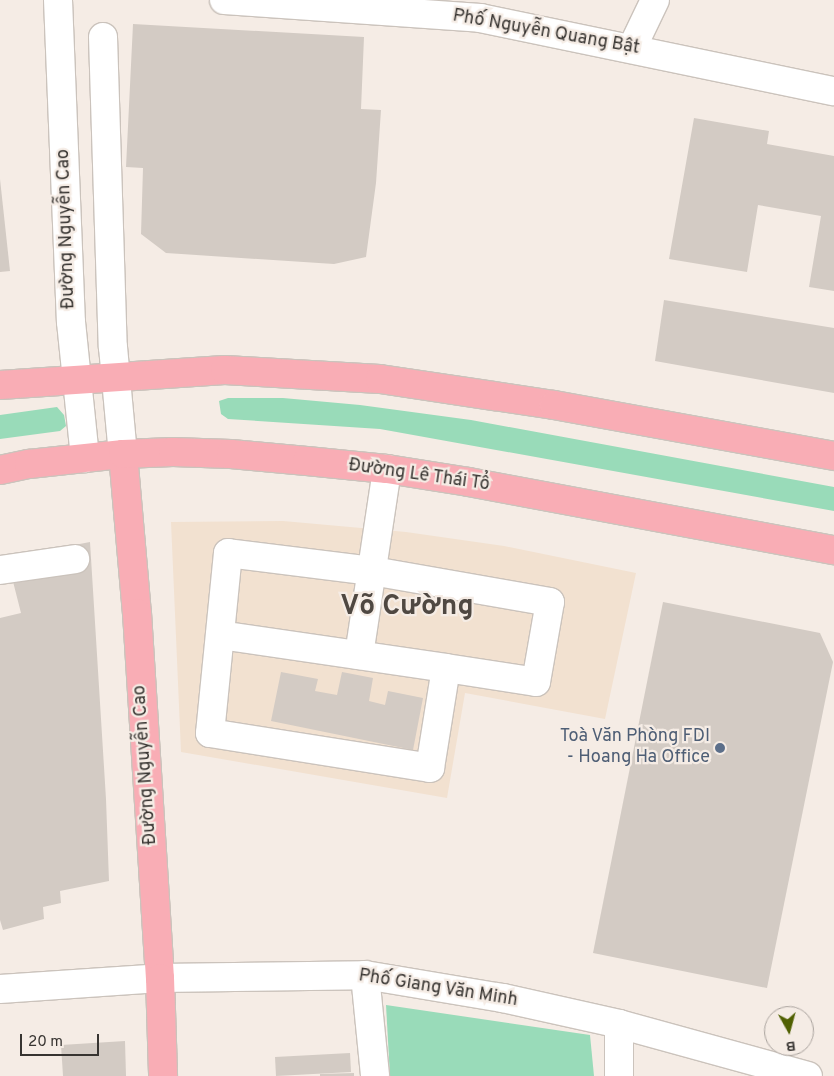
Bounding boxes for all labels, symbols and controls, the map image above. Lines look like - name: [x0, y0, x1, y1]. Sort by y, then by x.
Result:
- street label: Phố Nguyễn Quang Bật: [451, 6, 641, 60]
- street label: Đường Nguyễn Cao: [53, 149, 81, 309]
- street label: Đường Lê Thái Tổ: [346, 455, 492, 497]
- district label: Võ Cường: [340, 590, 474, 624]
- street label: Đường Nguyễn Cao: [130, 684, 162, 846]
- place label: Toà Văn Phòng FDI - Hoang Ha Office: [559, 727, 710, 770]
- marker: Toà Văn Phòng FDI - Hoang Ha Office: [714, 742, 726, 754]
- street label: Phố Giang Văn Minh: [357, 966, 519, 1012]
- north arrow: [764, 1006, 814, 1056]
- scale bar: [22, 1024, 101, 1056]
- text: 20 m: [28, 1033, 63, 1052]
- text: B: [785, 1036, 797, 1054]

